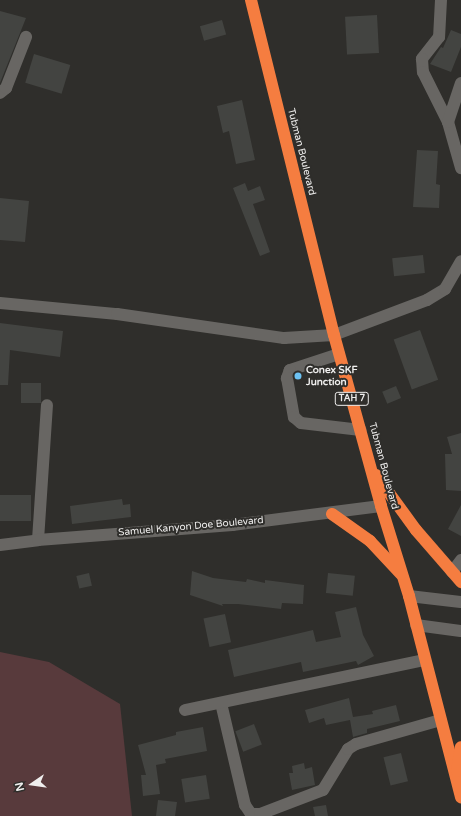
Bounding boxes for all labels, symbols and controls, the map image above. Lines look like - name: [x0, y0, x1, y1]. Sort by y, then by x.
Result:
- street label: Tubman Boulevard: [284, 107, 318, 197]
- place label: Conex SKF Junction: [306, 364, 358, 388]
- marker: Conex SKF Junction: [293, 371, 303, 381]
- road number: TAH 7: [334, 392, 370, 406]
- street label: Tubman Boulevard: [366, 421, 400, 511]
- street label: Samuel Kanyon Doe Boulevard: [118, 515, 264, 539]
- north arrow: [12, 764, 52, 804]
- text: N: [12, 781, 27, 793]

